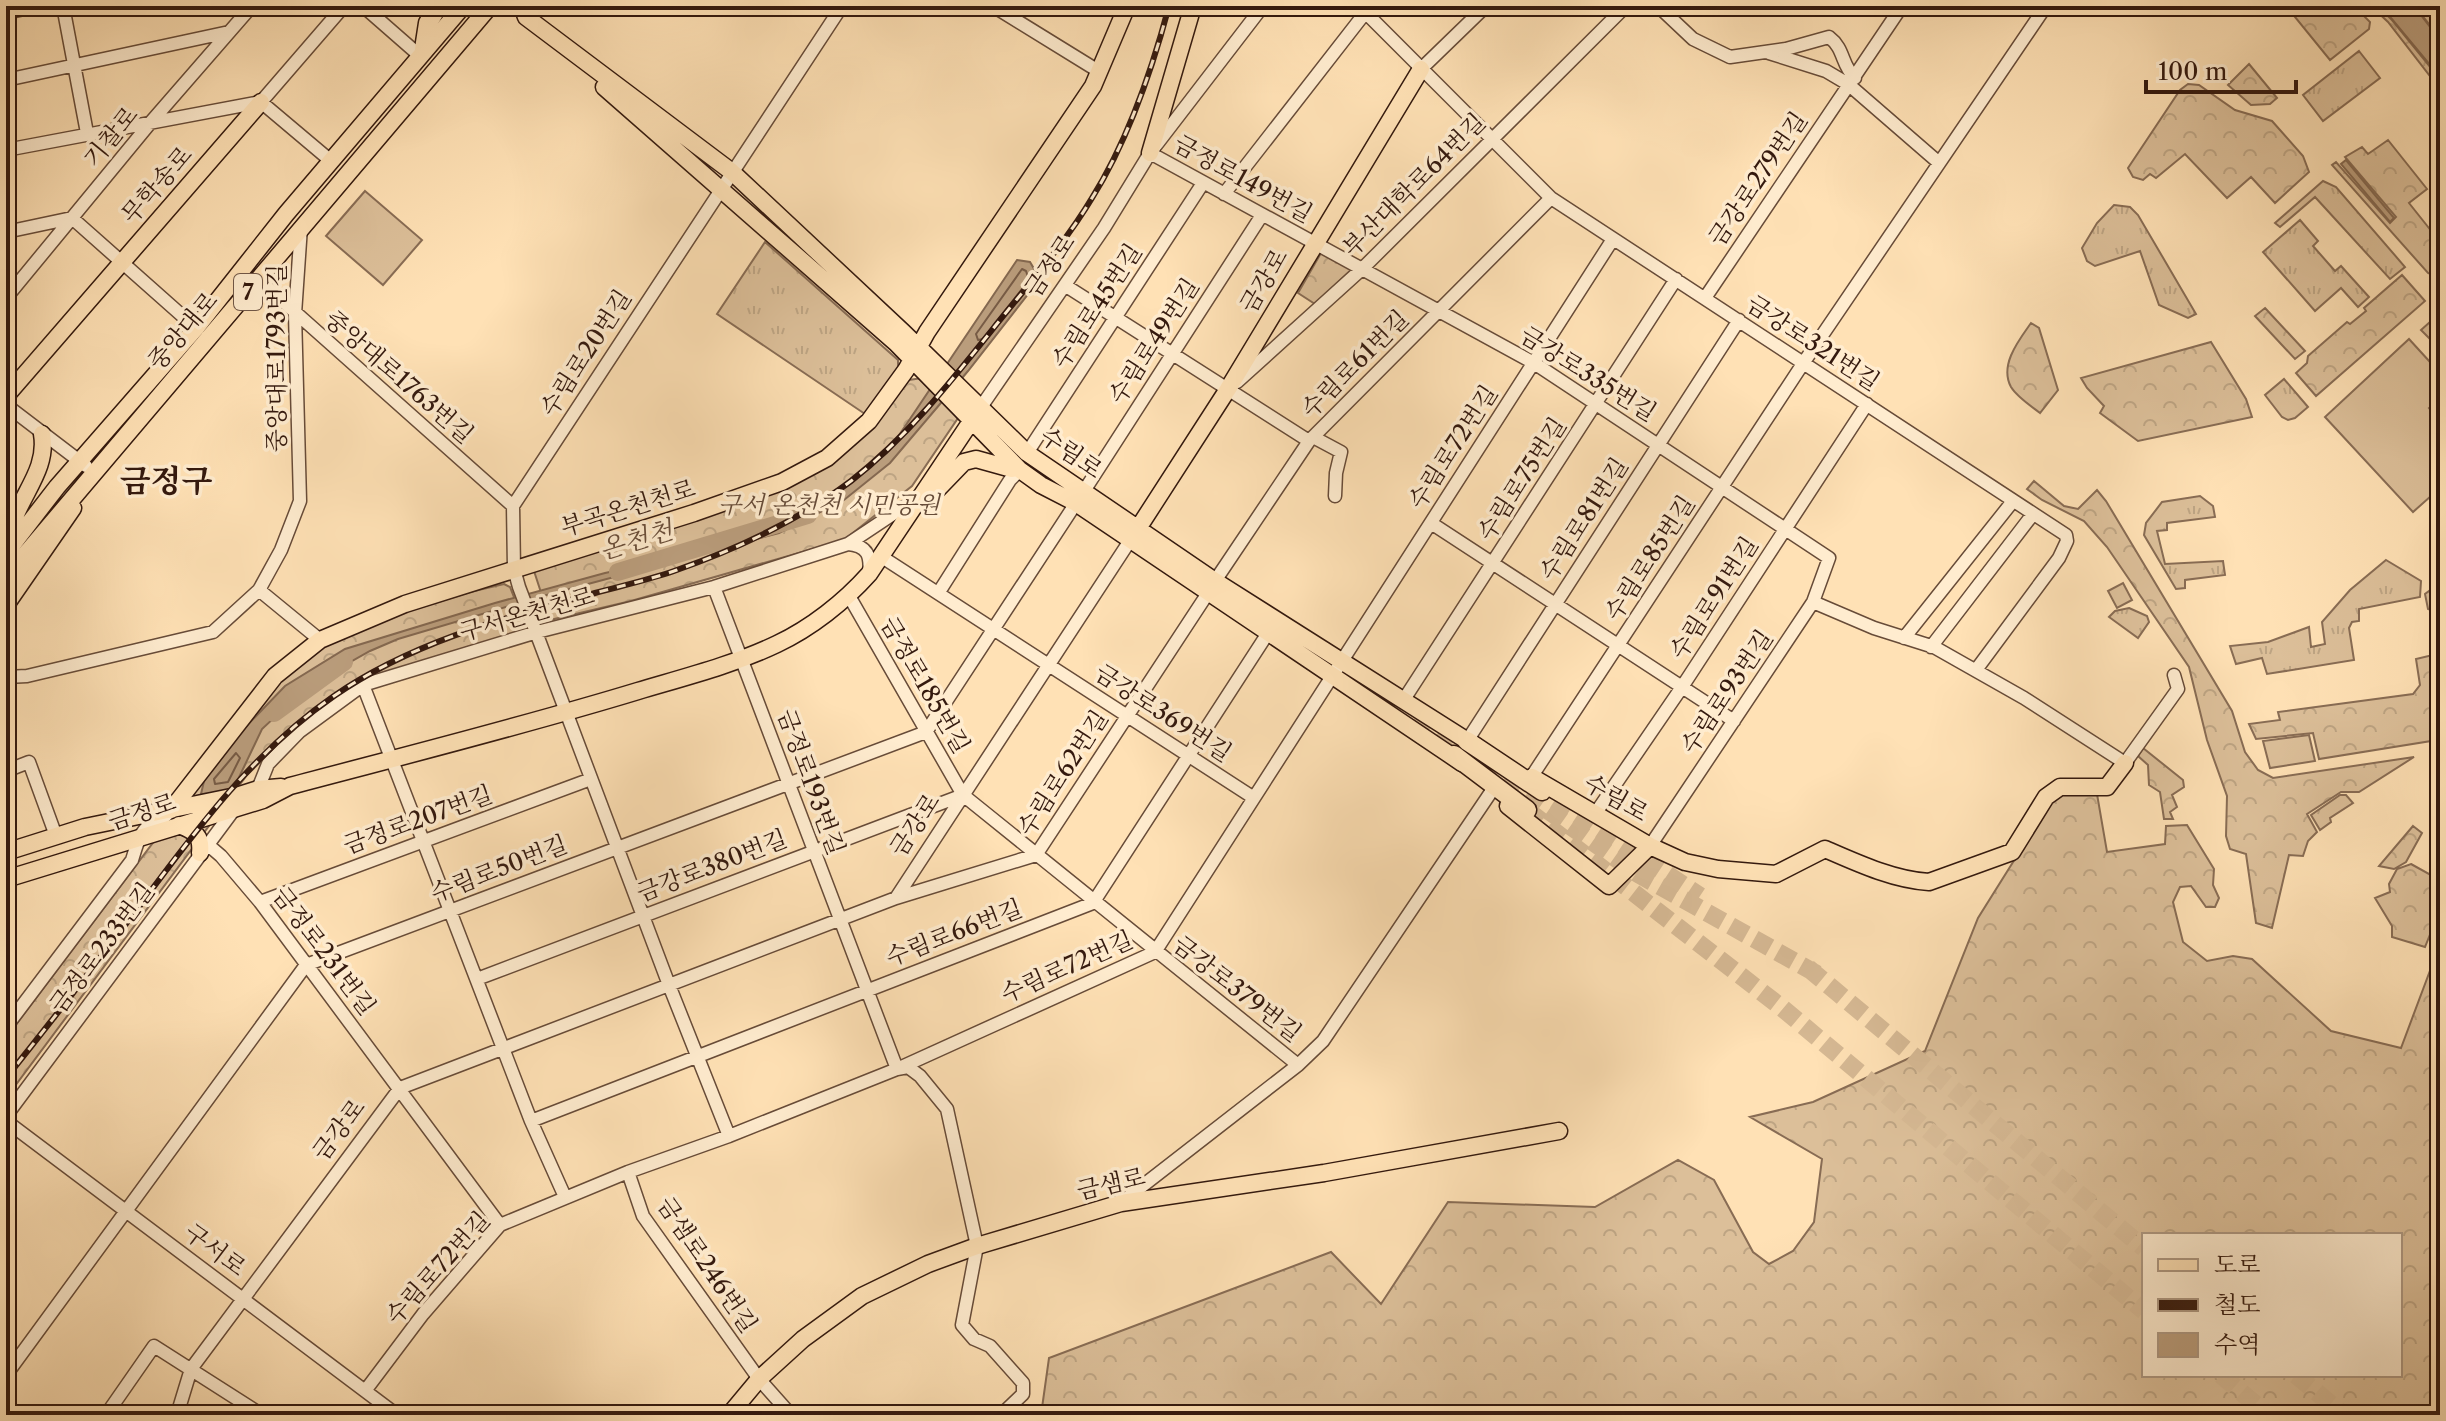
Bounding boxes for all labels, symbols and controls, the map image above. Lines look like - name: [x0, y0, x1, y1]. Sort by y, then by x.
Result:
- scale bar: [2146, 44, 2296, 94]
- text: 100 m: [2158, 57, 2227, 86]
- street label: 기찰로: [77, 101, 144, 173]
- street label: 금강로279번길: [1702, 106, 1813, 251]
- street label: 부산대학로64번길: [1336, 107, 1491, 262]
- street label: 금정로149번길: [1169, 129, 1318, 229]
- street label: 무학송로: [115, 140, 198, 229]
- street label: 금정로: [1018, 229, 1081, 303]
- street label: 수림로45번길: [1046, 238, 1148, 374]
- street label: 금강로: [1234, 243, 1294, 318]
- street label: 중앙대로1793번길: [262, 264, 291, 452]
- street label: 수림로49번길: [1102, 273, 1205, 409]
- road number: 7: [234, 274, 262, 310]
- street label: 수림로20번길: [534, 284, 637, 421]
- street label: 중앙대로: [142, 286, 224, 376]
- street label: 금강로321번길: [1741, 289, 1885, 396]
- street label: 중앙대로1763번길: [319, 304, 480, 449]
- street label: 수림로61번길: [1295, 304, 1414, 423]
- street label: 금강로335번길: [1515, 320, 1662, 427]
- street label: 수림로72번길: [1402, 379, 1503, 514]
- street label: 수림로75번길: [1471, 412, 1572, 546]
- street label: 수림로: [1034, 421, 1108, 484]
- street label: 수림로81번길: [1533, 452, 1634, 585]
- district label: 금정구: [120, 461, 212, 500]
- street label: 부곡온천천로: [557, 474, 699, 542]
- park label: 구서 온천천 시민공원: [718, 490, 942, 519]
- street label: 수림로85번길: [1598, 490, 1701, 626]
- water label: 온천천: [595, 514, 677, 566]
- street label: 수림로91번길: [1663, 531, 1764, 664]
- street label: 구서온천천로: [456, 580, 598, 647]
- street label: 금정로185번길: [875, 611, 976, 758]
- street label: 수림로93번길: [1675, 624, 1779, 759]
- street label: 금강로369번길: [1089, 658, 1237, 768]
- street label: 금정로193번길: [772, 705, 851, 859]
- street label: 수림로62번길: [1011, 705, 1114, 841]
- street label: 수림로: [1579, 768, 1654, 828]
- street label: 금정로207번길: [339, 779, 496, 860]
- street label: 금정로: [104, 787, 179, 836]
- street label: 금강로: [883, 788, 946, 862]
- street label: 금강로380번길: [633, 824, 791, 907]
- street label: 수림로50번길: [426, 829, 571, 908]
- street label: 금정로233번길: [43, 877, 160, 1019]
- street label: 금정로231번길: [267, 881, 382, 1021]
- street label: 수림로66번길: [881, 893, 1026, 972]
- street label: 수림로72번길: [996, 925, 1137, 1009]
- street label: 금강로379번길: [1167, 929, 1307, 1048]
- street label: 금강로: [306, 1093, 371, 1166]
- street label: 금샘로: [1074, 1162, 1148, 1205]
- street label: 금샘로246번길: [651, 1191, 764, 1338]
- street label: 수림로72번길: [379, 1205, 496, 1330]
- street label: 구서로: [179, 1217, 252, 1282]
- legend: [2142, 1233, 2402, 1377]
- text: 도로: [2214, 1250, 2260, 1279]
- text: 철도: [2214, 1290, 2260, 1319]
- text: 수역: [2214, 1330, 2260, 1359]

